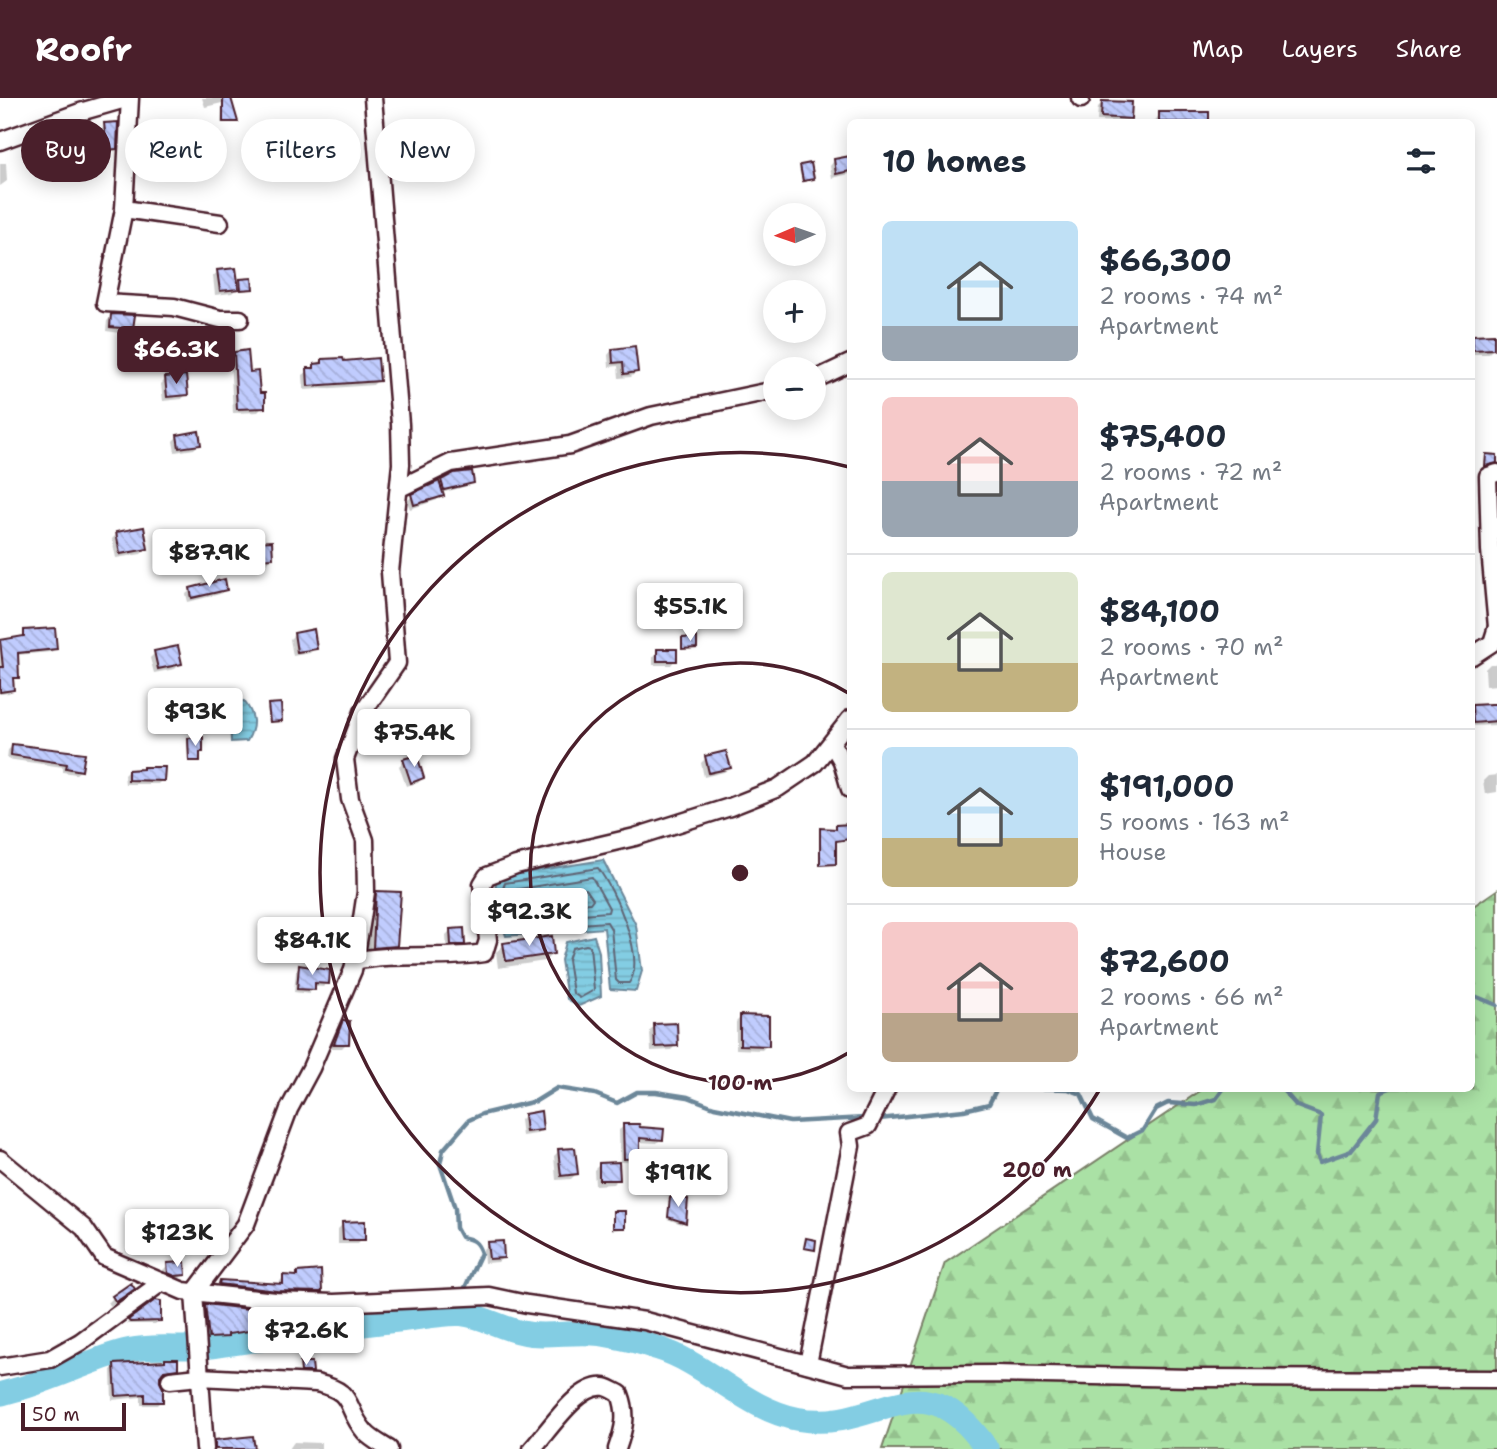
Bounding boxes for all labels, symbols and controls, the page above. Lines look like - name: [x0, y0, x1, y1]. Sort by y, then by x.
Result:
- text: Roofr: [35, 27, 132, 72]
- text: Map: [1192, 33, 1243, 65]
- text: Layers: [1281, 33, 1358, 65]
- text: Share: [1396, 33, 1462, 65]
- chip: Buy: [21, 119, 111, 182]
- chip: Rent: [125, 119, 227, 182]
- chip: Filters: [241, 119, 361, 182]
- chip: New: [375, 119, 475, 182]
- text: 10 homes: [882, 141, 1027, 182]
- icon: filters: [1402, 142, 1440, 180]
- north arrow: [763, 203, 826, 266]
- map controls: [763, 203, 826, 420]
- text: $66,300: [1099, 240, 1232, 281]
- icon: home: [938, 249, 1022, 333]
- button: +: [763, 280, 826, 343]
- text: 2 rooms · 74 m²: [1099, 281, 1283, 311]
- text: Apartment: [1099, 311, 1219, 341]
- pin: $66.3K: [119, 327, 233, 386]
- text: $66.3K: [133, 334, 219, 364]
- button: −: [763, 357, 826, 420]
- text: $75,400: [1099, 416, 1226, 457]
- icon: home: [938, 425, 1022, 509]
- text: 2 rooms · 72 m²: [1099, 457, 1282, 487]
- text: Apartment: [1099, 487, 1219, 517]
- pin: $87.9K: [152, 530, 266, 589]
- text: $87.9K: [168, 537, 250, 567]
- pin: $55.1K: [633, 584, 747, 643]
- text: $55.1K: [653, 591, 727, 621]
- text: $84,100: [1099, 591, 1220, 632]
- icon: home: [938, 600, 1022, 684]
- text: 2 rooms · 70 m²: [1099, 632, 1284, 662]
- text: Apartment: [1099, 662, 1219, 692]
- pin: $93K: [154, 688, 236, 748]
- text: $93K: [164, 696, 226, 726]
- pin: $75.4K: [357, 710, 471, 769]
- text: $75.4K: [373, 717, 455, 747]
- text: $191,000: [1099, 766, 1235, 807]
- icon: home: [938, 775, 1022, 859]
- text: 5 rooms · 163 m²: [1099, 807, 1290, 837]
- text: House: [1099, 837, 1167, 867]
- centre of rings: [728, 861, 752, 885]
- pin: $92.3K: [472, 888, 586, 948]
- text: $92.3K: [487, 896, 571, 926]
- pin: $84.1K: [255, 918, 369, 977]
- text: $84.1K: [273, 925, 351, 955]
- text: $72,600: [1099, 941, 1230, 982]
- icon: home: [938, 950, 1022, 1034]
- text: 2 rooms · 66 m²: [1099, 982, 1284, 1012]
- text: Apartment: [1099, 1012, 1219, 1042]
- text: 100 m: [708, 1069, 772, 1097]
- pin: $191K: [629, 1150, 727, 1209]
- text: 200 m: [1002, 1156, 1072, 1184]
- text: $191K: [645, 1157, 711, 1187]
- pin: $123K: [128, 1210, 226, 1269]
- text: $123K: [141, 1217, 213, 1247]
- pin: $72.6K: [249, 1308, 363, 1367]
- text: $72.6K: [264, 1315, 348, 1345]
- scale bar: [21, 1400, 126, 1432]
- text: 50 m: [32, 1402, 80, 1427]

